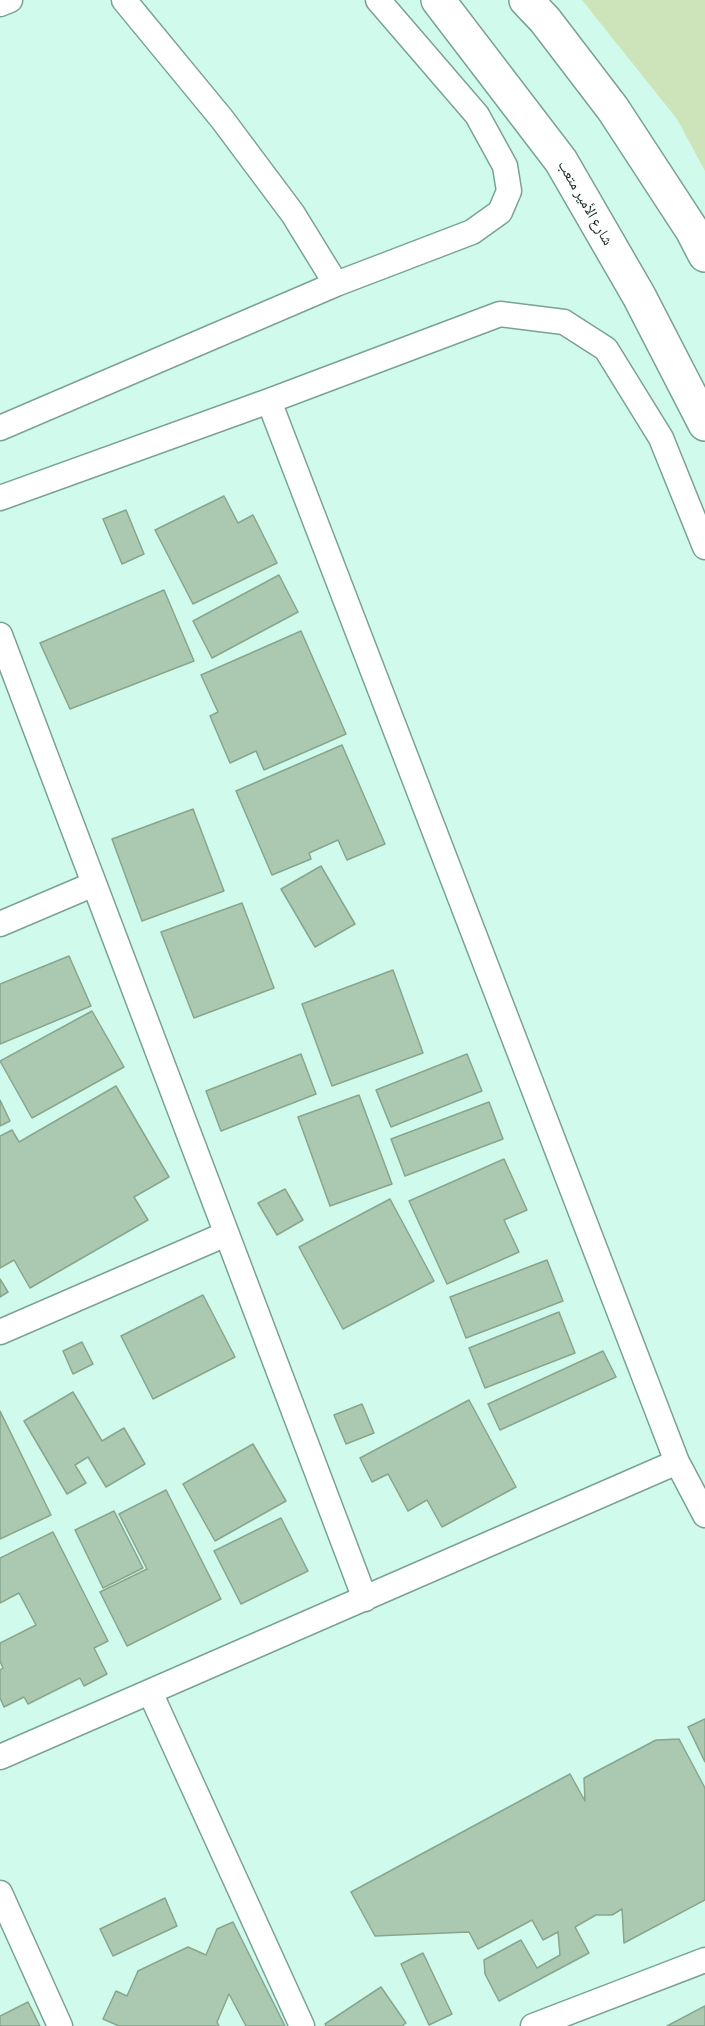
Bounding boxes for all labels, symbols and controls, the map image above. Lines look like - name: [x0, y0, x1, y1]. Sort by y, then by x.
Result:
- street label: شارع الأمير متعب: [553, 157, 617, 249]

